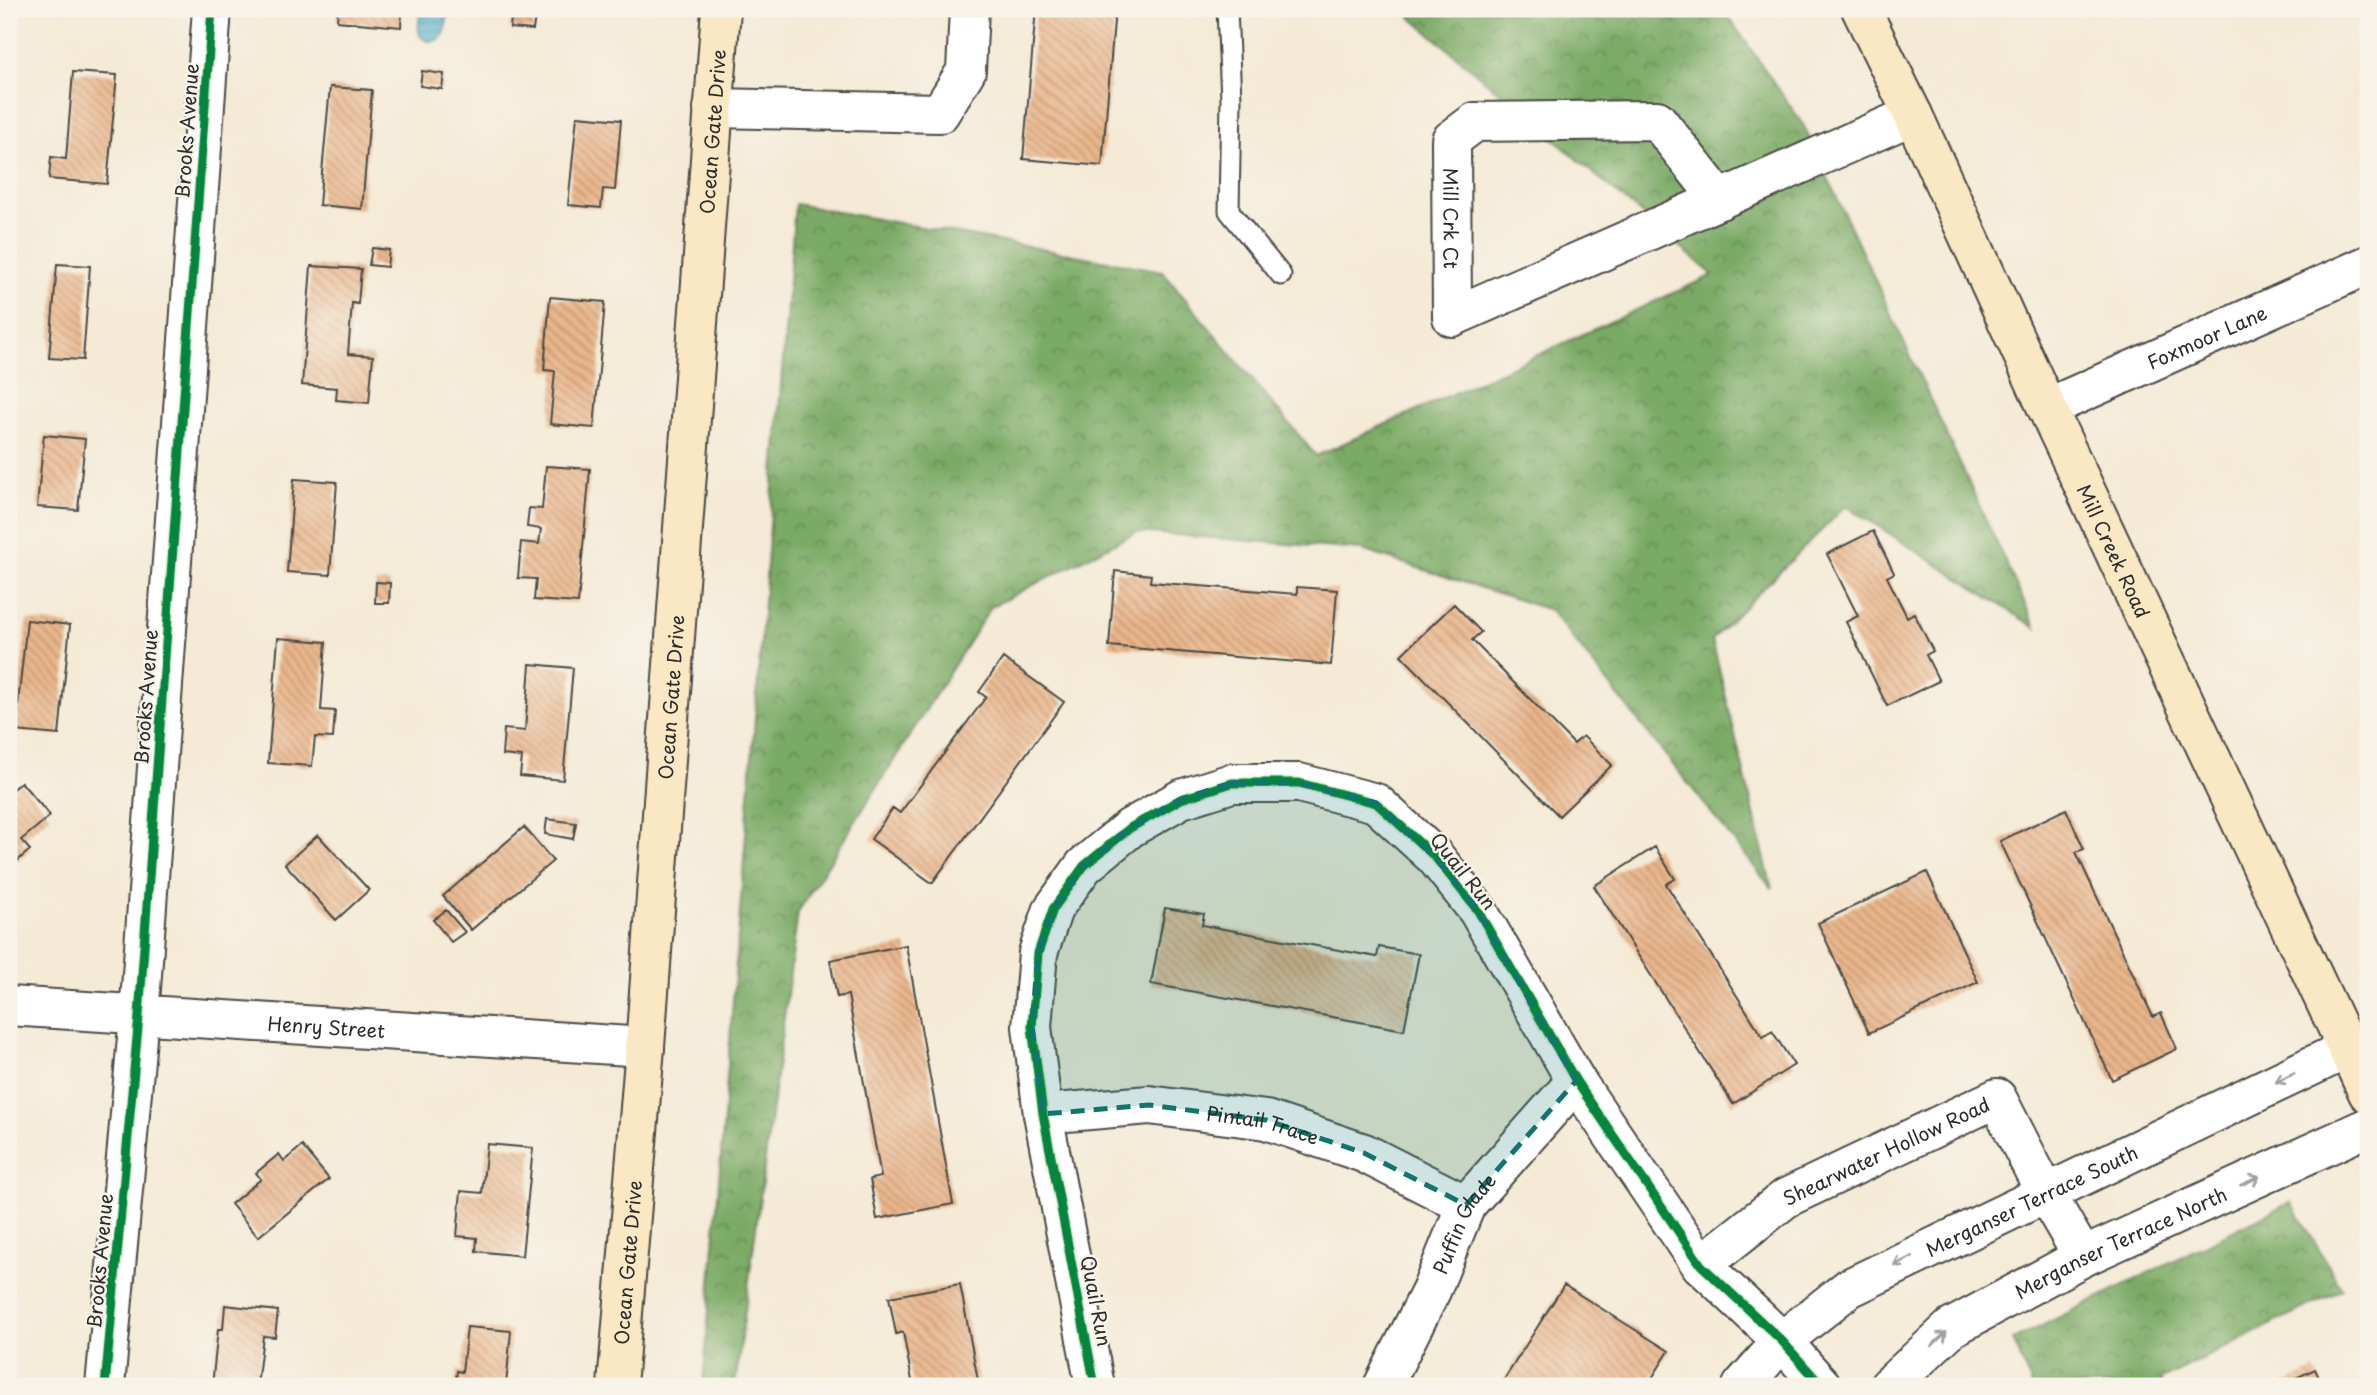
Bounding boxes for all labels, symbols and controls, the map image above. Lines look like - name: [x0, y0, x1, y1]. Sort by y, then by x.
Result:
- street label: Ocean Gate Drive: [692, 48, 732, 215]
- street label: Brooks Avenue: [167, 63, 205, 199]
- street label: Mill Crk Ct: [1437, 168, 1466, 269]
- street label: Foxmoor Lane: [2142, 298, 2271, 376]
- street label: Mill Creek Road: [2071, 479, 2157, 622]
- street label: Ocean Gate Drive: [651, 614, 691, 780]
- street label: Brooks Avenue: [126, 629, 164, 765]
- street label: Quail Run: [1424, 826, 1504, 916]
- street label: Henry Street: [267, 1009, 386, 1044]
- one-way arrow: [2275, 1072, 2296, 1085]
- street label: Shearwater Hollow Road: [1778, 1090, 1994, 1212]
- street label: Pintail Trace: [1205, 1099, 1323, 1151]
- street label: Merganser Terrace South: [1921, 1138, 2142, 1263]
- street label: Puffin Glade: [1425, 1167, 1502, 1278]
- one-way arrow: [2239, 1174, 2260, 1187]
- street label: Ocean Gate Drive: [606, 1179, 648, 1346]
- street label: Merganser Terrace North: [2010, 1179, 2231, 1305]
- street label: Brooks Avenue: [79, 1192, 119, 1330]
- street label: Quail Run: [1074, 1253, 1120, 1349]
- one-way arrow: [1893, 1255, 1914, 1268]
- one-way arrow: [1930, 1331, 1947, 1348]

